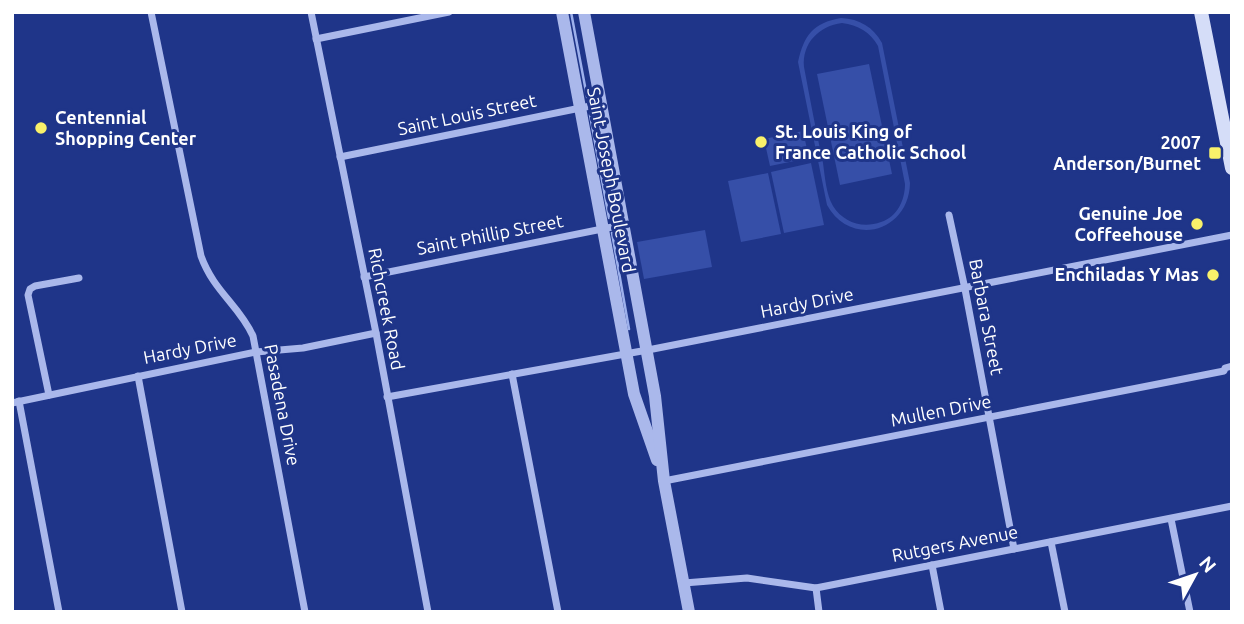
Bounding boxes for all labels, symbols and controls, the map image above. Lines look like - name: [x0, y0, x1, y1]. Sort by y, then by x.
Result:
- street label: Saint Joseph Boulevard: [584, 85, 640, 274]
- street label: Saint Louis Street: [396, 90, 538, 138]
- place label: Centennial Shopping Center: [55, 107, 197, 148]
- marker: Centennial Shopping Center: [33, 120, 49, 136]
- place label: St. Louis King of France Catholic School: [775, 121, 967, 162]
- place label: 2007 Anderson/Burnet: [1053, 132, 1201, 173]
- marker: St. Louis King of France Catholic School: [753, 134, 769, 150]
- marker: 2007 Anderson/Burnet: [1207, 145, 1223, 161]
- place label: Genuine Joe Coffeehouse: [1075, 203, 1183, 244]
- street label: Saint Phillip Street: [415, 210, 565, 258]
- marker: Genuine Joe Coffeehouse: [1189, 216, 1205, 232]
- street label: Richcreek Road: [365, 246, 409, 372]
- street label: Barbara Street: [966, 257, 1008, 377]
- place label: Enchiladas Y Mas: [1055, 264, 1199, 284]
- marker: Enchiladas Y Mas: [1205, 267, 1221, 283]
- street label: Hardy Drive: [759, 283, 855, 321]
- street label: Hardy Drive: [142, 329, 238, 367]
- street label: Pasadena Drive: [261, 342, 305, 467]
- street label: Mullen Drive: [889, 390, 993, 430]
- street label: Rutgers Avenue: [890, 521, 1020, 565]
- north arrow: [1160, 540, 1230, 610]
- text: N: [1195, 552, 1221, 577]

